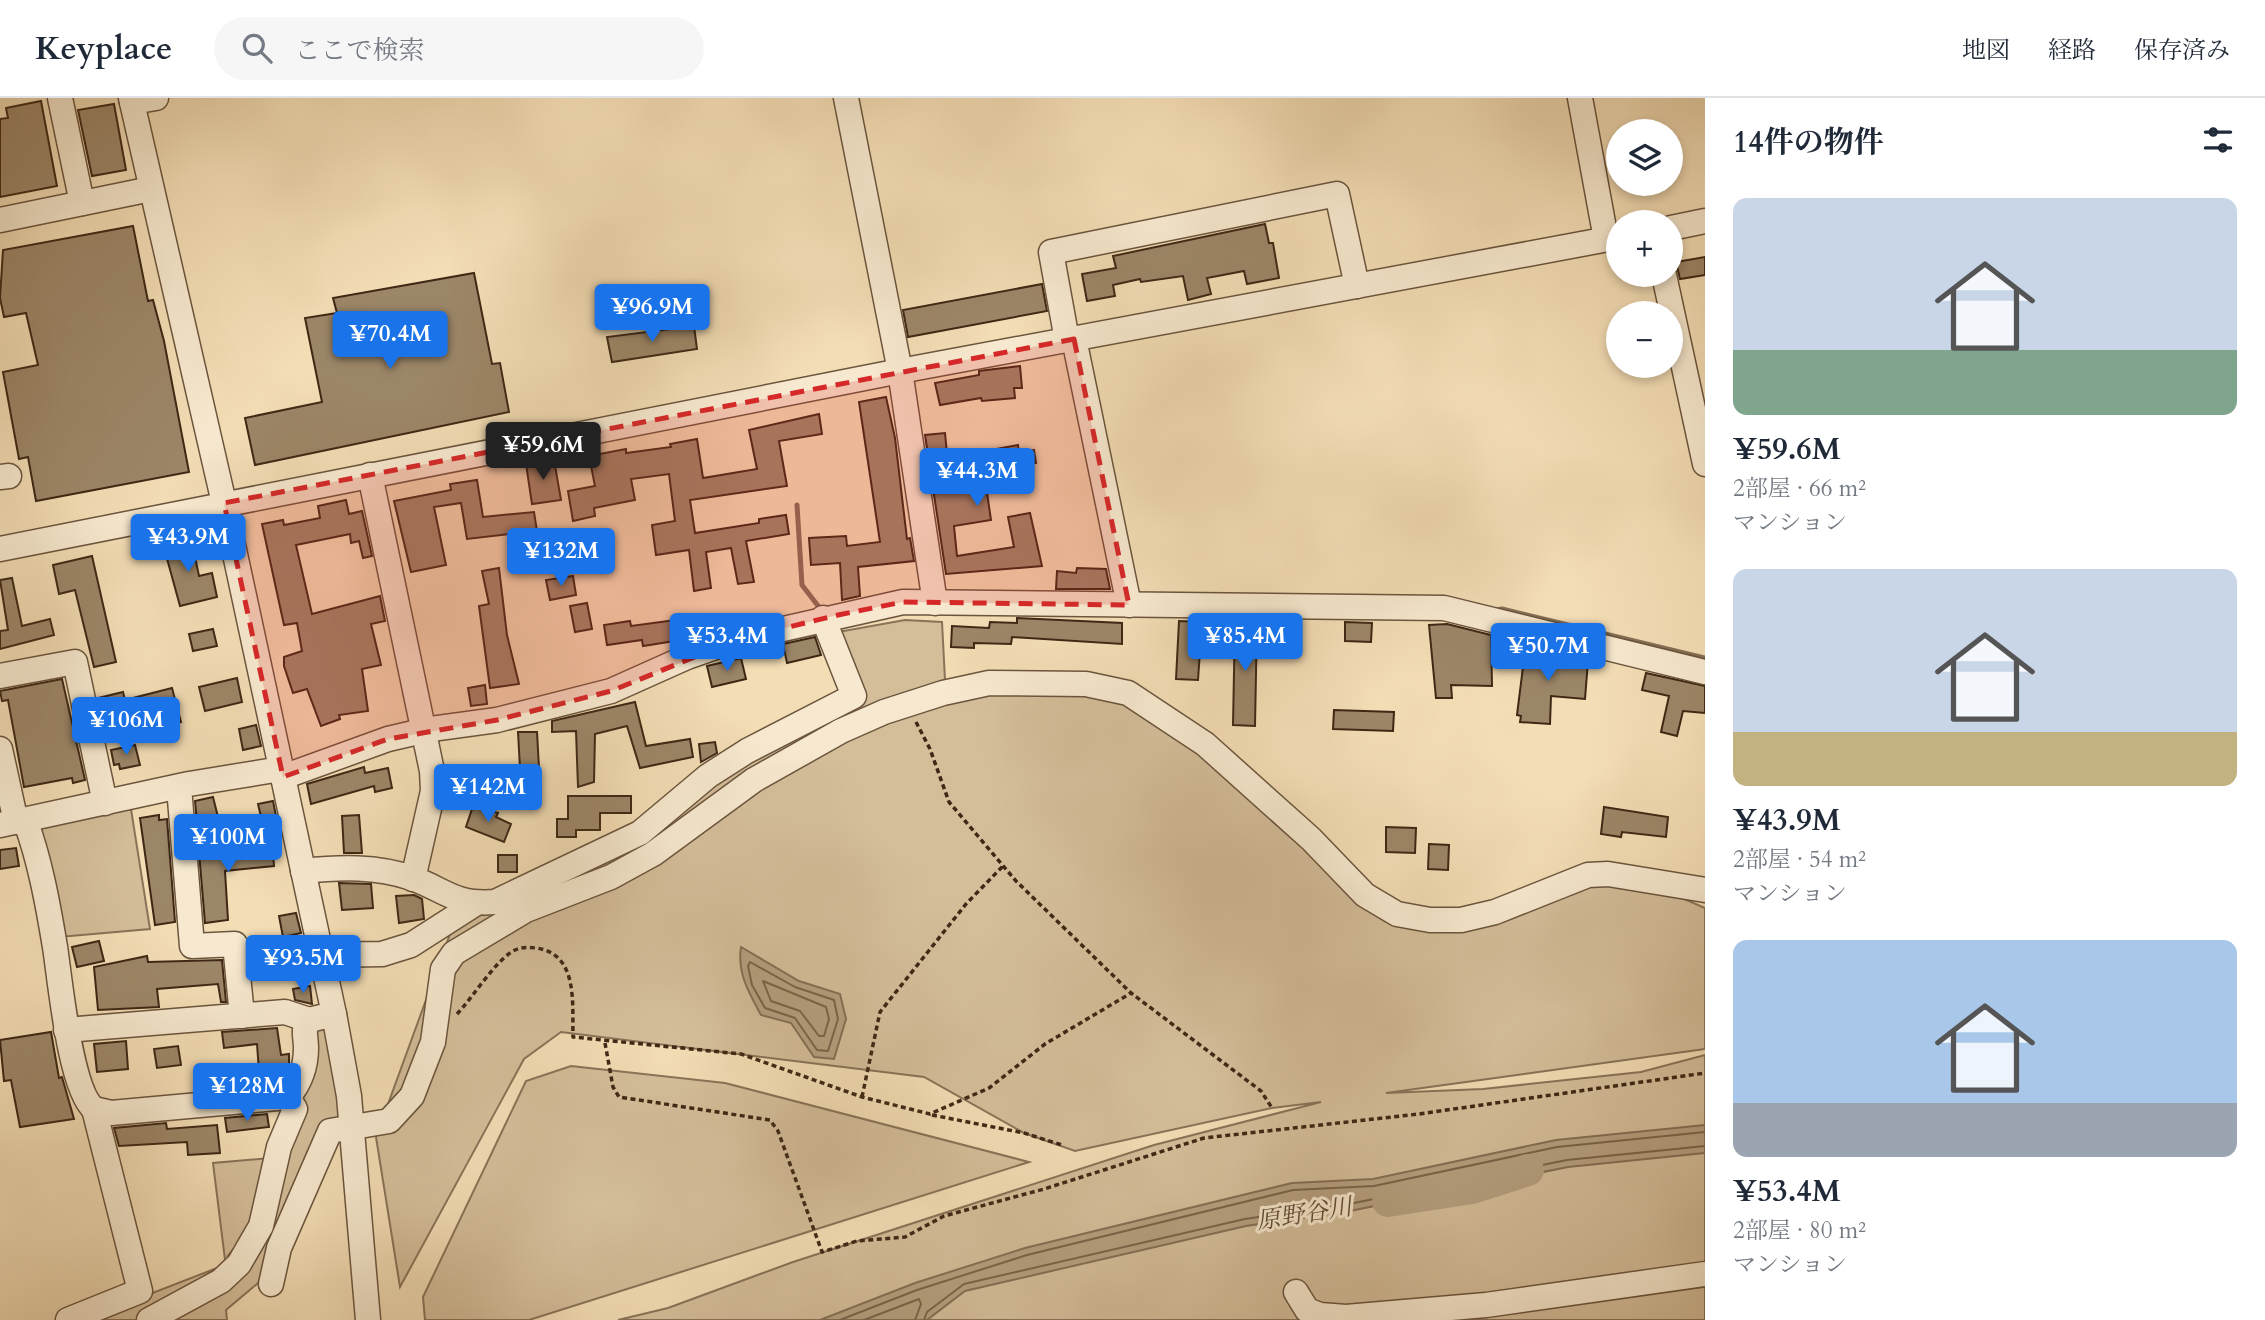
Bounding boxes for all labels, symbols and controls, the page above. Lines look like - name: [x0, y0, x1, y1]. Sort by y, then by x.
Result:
- search box: [214, 17, 704, 80]
- text: Keyplace: [35, 26, 172, 71]
- icon: search: [238, 29, 276, 67]
- text: ここで検索: [294, 33, 424, 68]
- text: 地図: [1962, 34, 2010, 67]
- text: 経路: [2048, 34, 2096, 67]
- text: 保存済み: [2134, 34, 2230, 67]
- map controls: [1606, 119, 1683, 378]
- button: layers: [1606, 119, 1683, 196]
- icon: filters: [2199, 121, 2237, 159]
- text: 14件の物件: [1733, 122, 1884, 163]
- button: +: [1606, 210, 1683, 287]
- icon: home: [1922, 243, 2048, 369]
- pin: ¥96.9M: [595, 285, 709, 344]
- text: ¥96.9M: [611, 291, 693, 322]
- button: −: [1606, 301, 1683, 378]
- pin: ¥70.4M: [333, 312, 447, 371]
- text: ¥70.4M: [349, 318, 431, 349]
- pin: ¥59.6M: [486, 422, 600, 482]
- text: ¥59.6M: [502, 429, 584, 460]
- text: ¥59.6M: [1733, 429, 1841, 470]
- pin: ¥44.3M: [920, 448, 1034, 508]
- text: ¥44.3M: [936, 455, 1018, 486]
- text: 2部屋 · 66 m²: [1733, 473, 1866, 504]
- text: マンション: [1733, 507, 1847, 538]
- pin: ¥43.9M: [131, 514, 245, 574]
- text: ¥43.9M: [147, 521, 229, 552]
- pin: ¥132M: [512, 528, 610, 588]
- text: ¥132M: [523, 535, 599, 566]
- pin: ¥53.4M: [670, 614, 784, 673]
- pin: ¥85.4M: [1188, 614, 1302, 673]
- icon: home: [1922, 614, 2048, 740]
- text: ¥53.4M: [686, 620, 768, 651]
- text: ¥85.4M: [1204, 620, 1286, 651]
- pin: ¥50.7M: [1491, 624, 1605, 683]
- text: ¥50.7M: [1507, 630, 1589, 661]
- pin: ¥106M: [77, 698, 175, 757]
- text: ¥106M: [88, 704, 164, 735]
- pin: ¥142M: [439, 764, 537, 824]
- text: ¥142M: [450, 771, 526, 802]
- text: ¥43.9M: [1733, 800, 1841, 841]
- pin: ¥100M: [179, 814, 277, 874]
- text: ¥100M: [190, 821, 266, 852]
- text: 2部屋 · 54 m²: [1733, 844, 1866, 875]
- text: マンション: [1733, 878, 1847, 909]
- pin: ¥93.5M: [246, 936, 360, 995]
- text: ¥93.5M: [262, 942, 344, 973]
- icon: home: [1922, 985, 2048, 1111]
- pin: ¥128M: [198, 1063, 296, 1123]
- text: ¥128M: [209, 1070, 285, 1101]
- text: ¥53.4M: [1733, 1171, 1841, 1212]
- water label: 原野谷川: [1254, 1190, 1357, 1238]
- text: 2部屋 · 80 m²: [1733, 1215, 1866, 1246]
- text: マンション: [1733, 1249, 1847, 1280]

